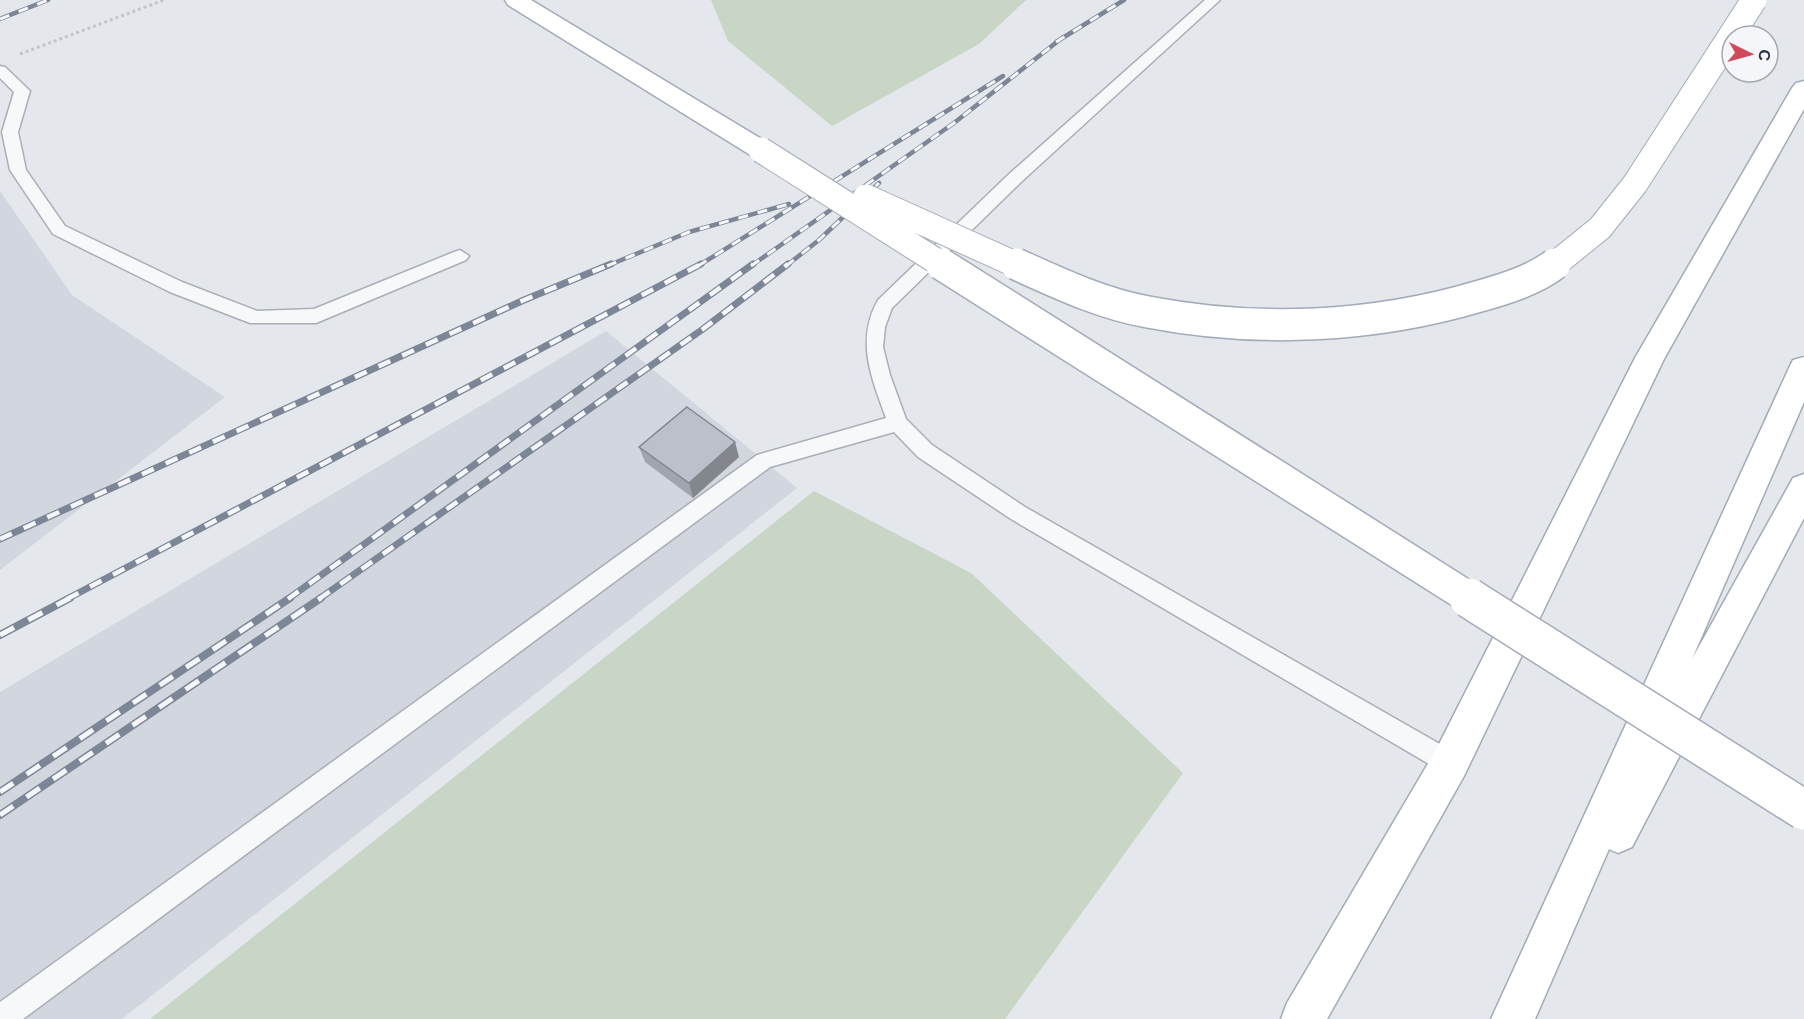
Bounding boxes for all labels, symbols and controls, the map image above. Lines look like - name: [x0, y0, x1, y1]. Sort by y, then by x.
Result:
- north arrow: [1720, 24, 1780, 84]
- text: С: [1755, 49, 1773, 62]

